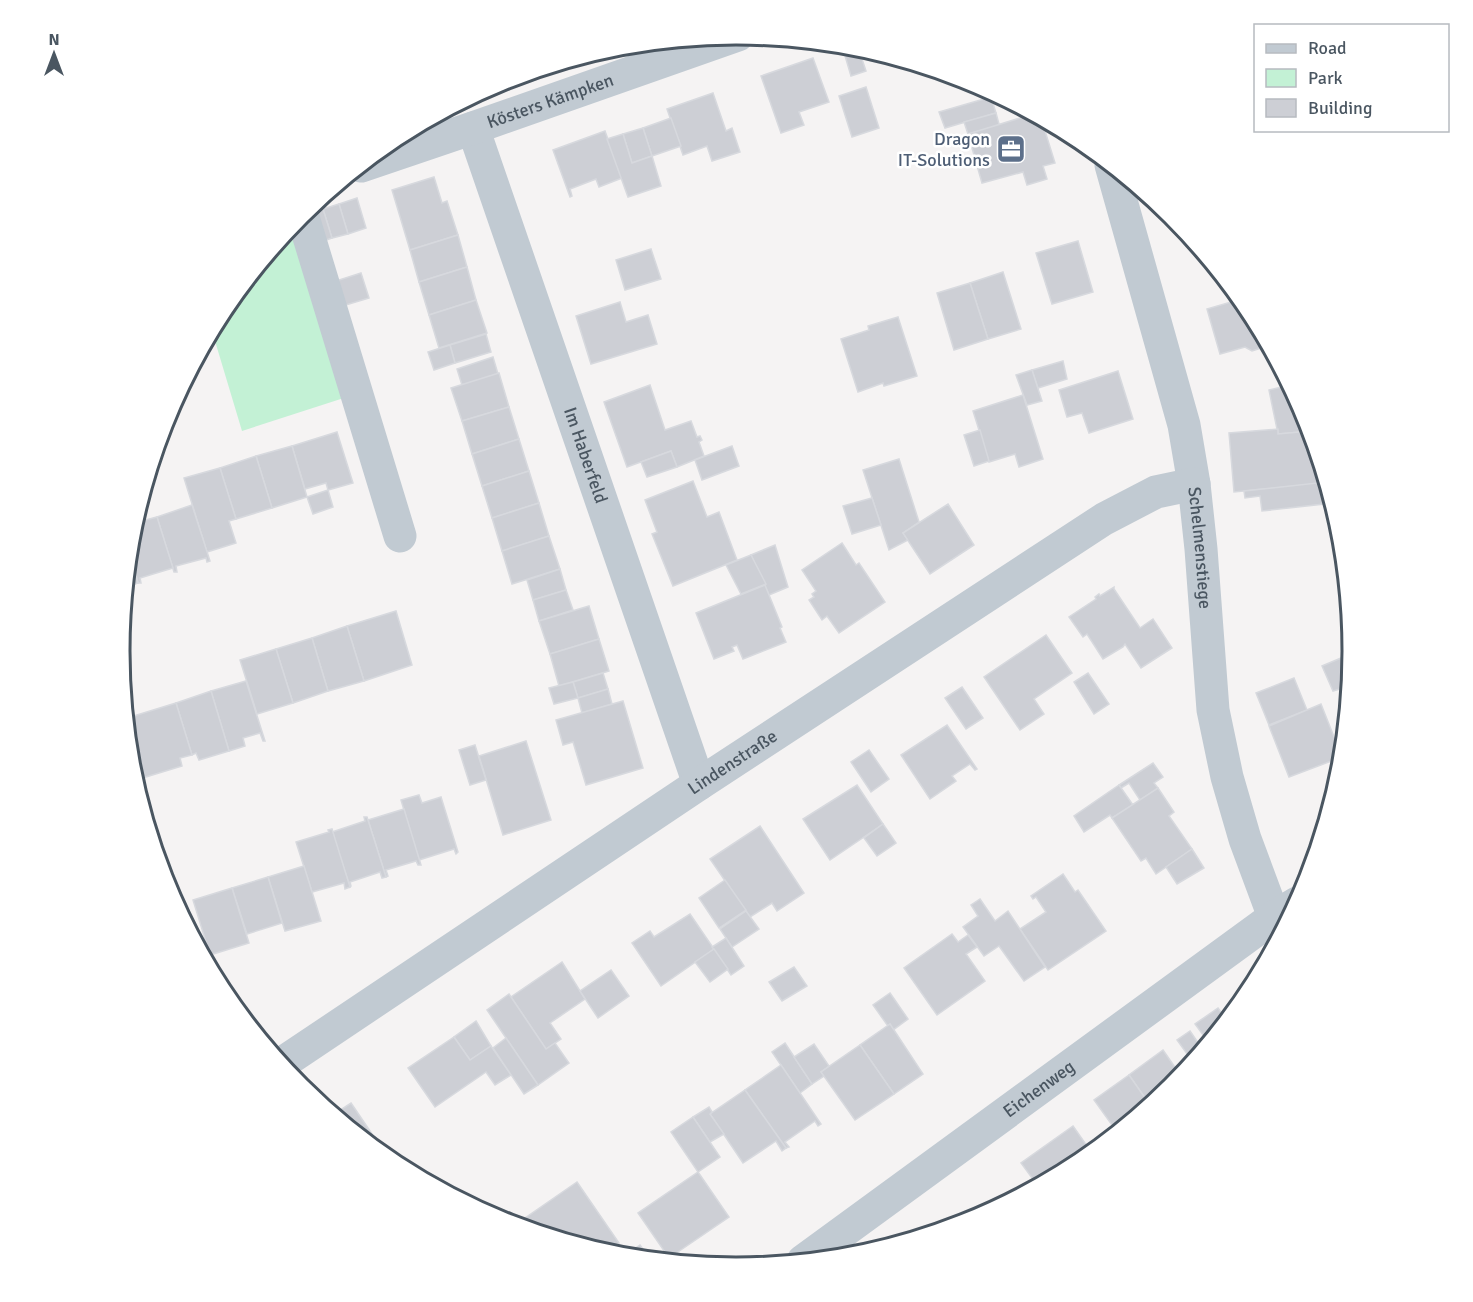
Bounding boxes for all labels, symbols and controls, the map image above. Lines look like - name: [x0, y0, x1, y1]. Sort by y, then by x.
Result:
- north arrow: [24, 24, 84, 84]
- legend: [1254, 24, 1449, 132]
- text: N: [48, 30, 60, 50]
- text: Road: [1308, 37, 1347, 59]
- text: Park: [1308, 67, 1343, 89]
- street label: Kösters Kämpken: [484, 69, 616, 133]
- text: Building: [1308, 97, 1372, 119]
- place label: Dragon IT-Solutions: [898, 128, 990, 171]
- office icon: Dragon IT-Solutions: [995, 133, 1027, 165]
- street label: Im Haberfeld: [559, 404, 612, 506]
- street label: Schelmenstiege: [1183, 486, 1216, 610]
- street label: Lindenstraße: [684, 725, 781, 799]
- street label: Eichenweg: [999, 1055, 1079, 1122]

